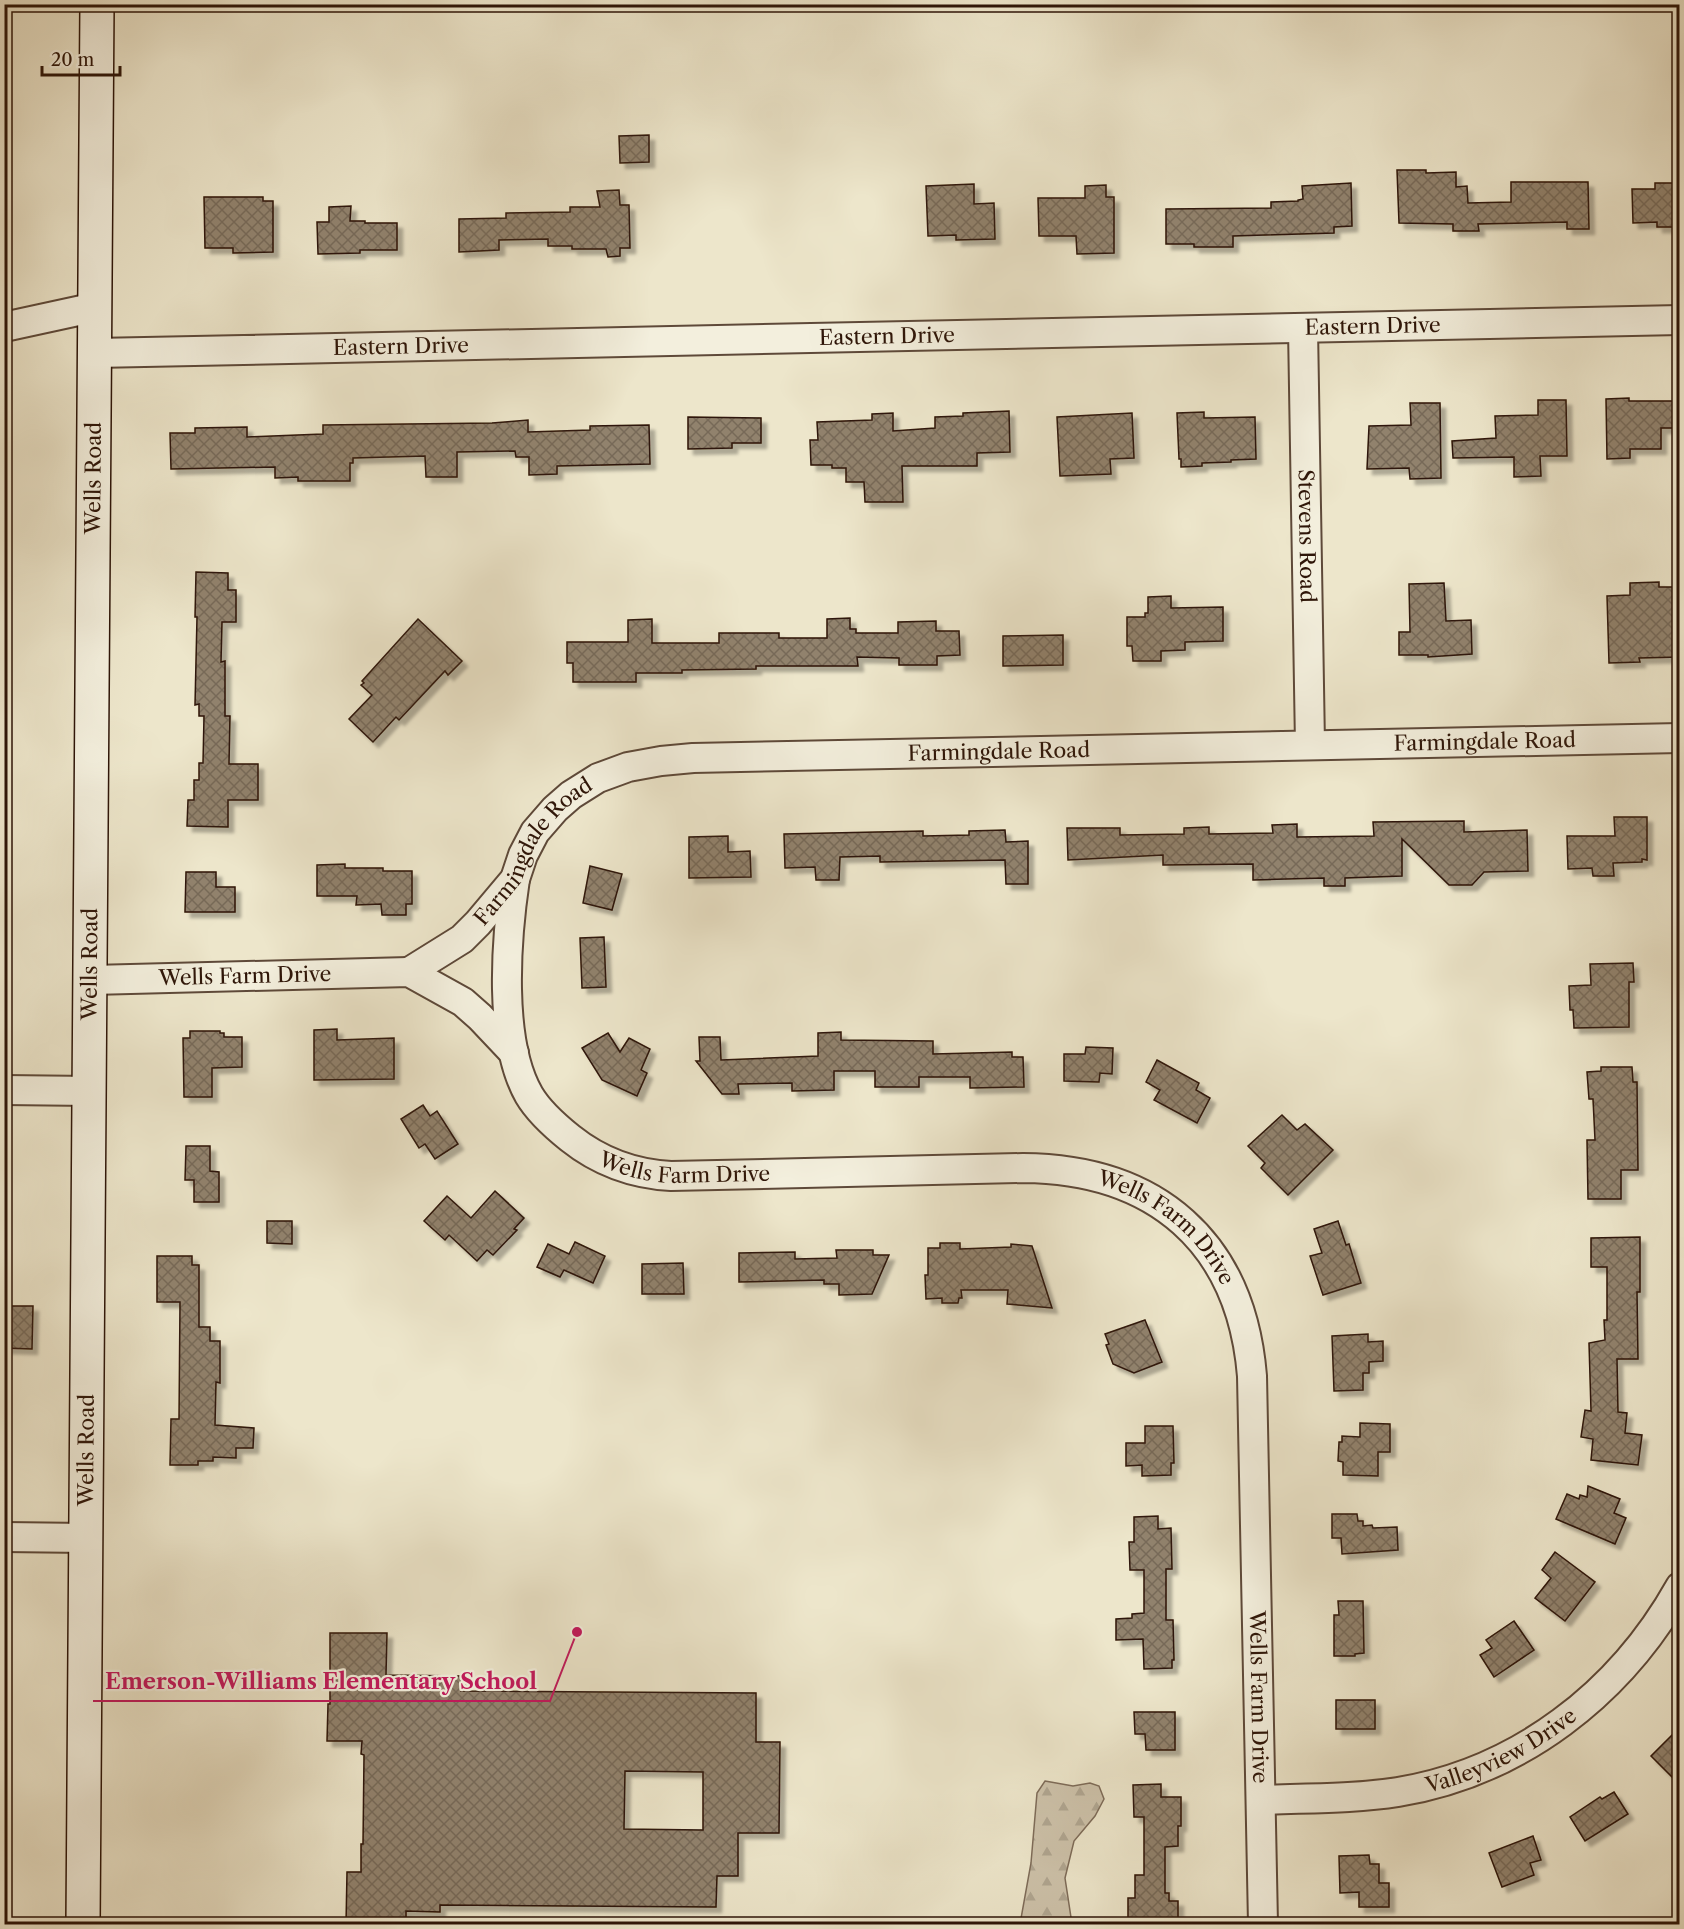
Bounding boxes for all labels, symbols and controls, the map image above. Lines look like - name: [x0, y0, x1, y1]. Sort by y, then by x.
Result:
- scale bar: [42, 39, 120, 77]
- text: 20 m: [51, 49, 95, 71]
- street label: Eastern Drive: [1304, 312, 1441, 340]
- street label: Eastern Drive: [819, 322, 955, 350]
- street label: Eastern Drive: [333, 332, 469, 360]
- street label: Wells Road: [80, 422, 106, 535]
- street label: Stevens Road: [1293, 469, 1321, 603]
- street label: Farmingdale Road: [1393, 727, 1576, 756]
- street label: Farmingdale Road: [907, 737, 1090, 766]
- street label: Farmingdale Road: [469, 772, 597, 930]
- street label: Wells Road: [77, 908, 102, 1021]
- street label: Wells Farm Drive: [157, 961, 332, 990]
- street label: Wells Farm Drive: [594, 1146, 771, 1188]
- street label: Wells Farm Drive: [1094, 1165, 1240, 1288]
- street label: Wells Road: [73, 1394, 99, 1507]
- street label: Wells Farm Drive: [1245, 1609, 1273, 1784]
- callout: Emerson-Williams Elementary School: [93, 1661, 550, 1701]
- text: Emerson-Williams Elementary School: [105, 1668, 537, 1695]
- street label: Valleyview Drive: [1422, 1703, 1581, 1798]

